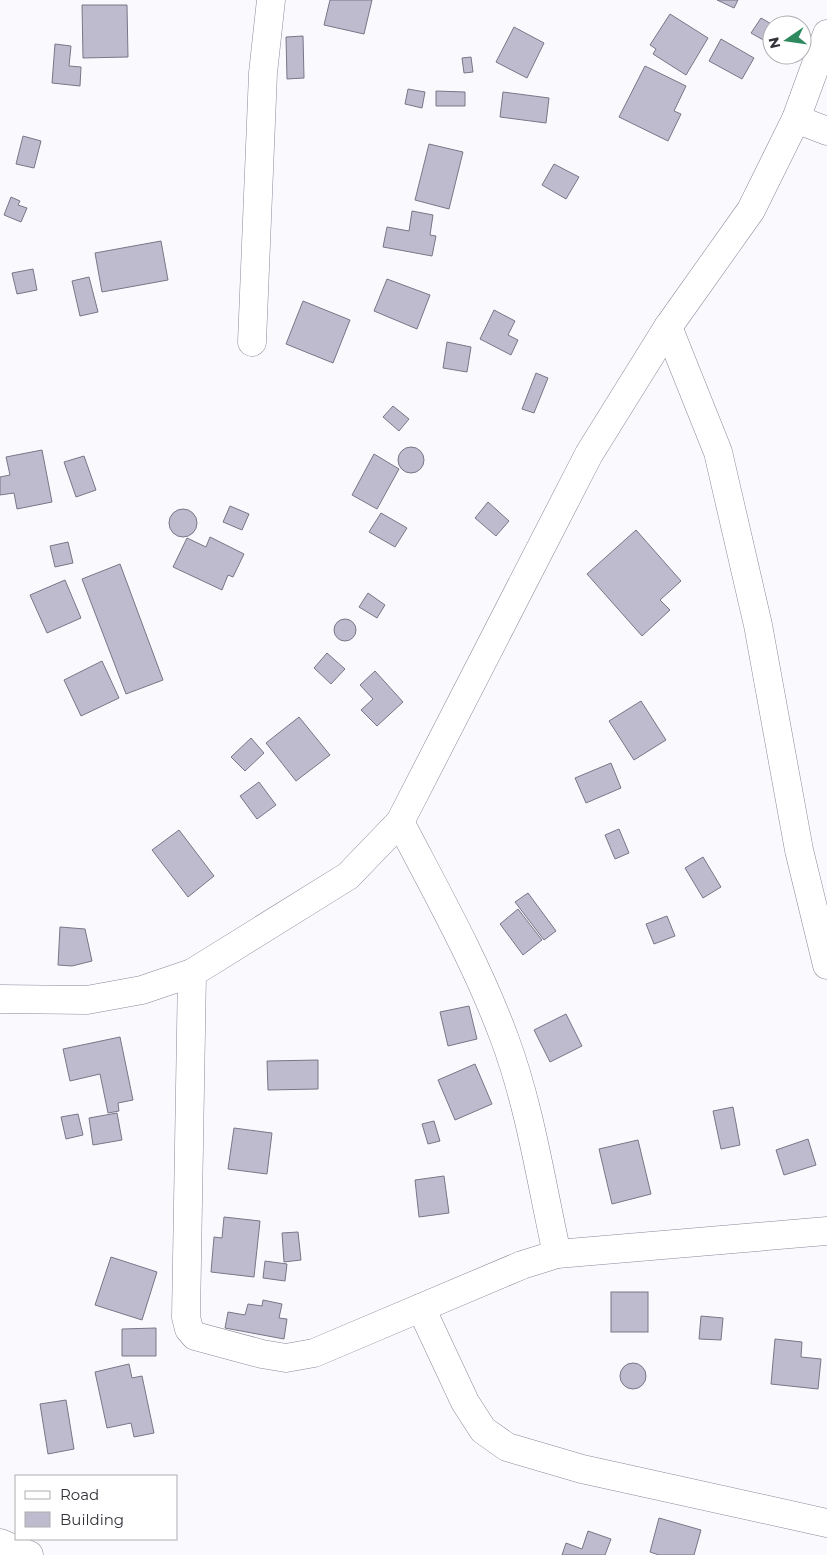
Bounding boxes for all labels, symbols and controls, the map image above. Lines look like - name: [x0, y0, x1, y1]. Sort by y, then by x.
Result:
- north arrow: [762, 15, 812, 65]
- text: N: [764, 35, 784, 50]
- legend: [15, 1475, 178, 1540]
- text: Road: [60, 1485, 99, 1504]
- text: Building: [60, 1510, 124, 1529]

